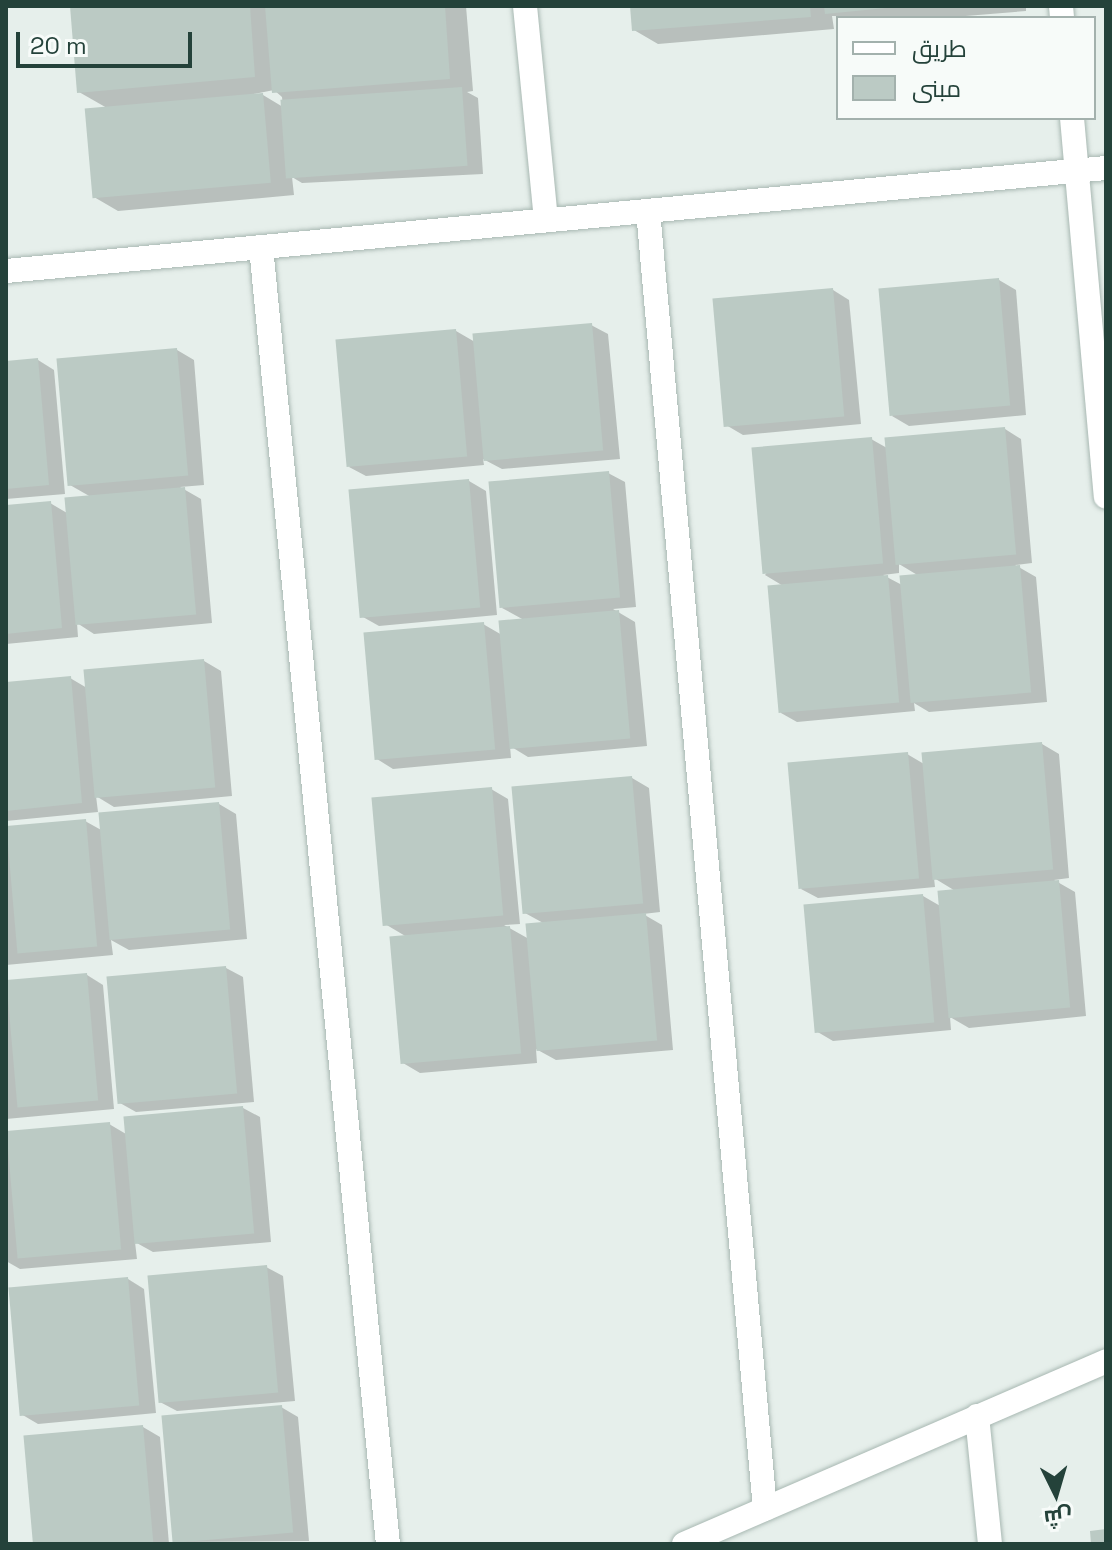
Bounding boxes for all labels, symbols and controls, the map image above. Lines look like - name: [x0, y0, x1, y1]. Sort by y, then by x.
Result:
- scale bar: [20, 16, 196, 66]
- legend: [836, 16, 1096, 120]
- text: 20 m: [30, 30, 87, 61]
- text: طريق: [912, 33, 967, 64]
- text: مبنى: [912, 73, 961, 104]
- north arrow: [1016, 1454, 1096, 1534]
- text: ش: [1043, 1503, 1073, 1533]

